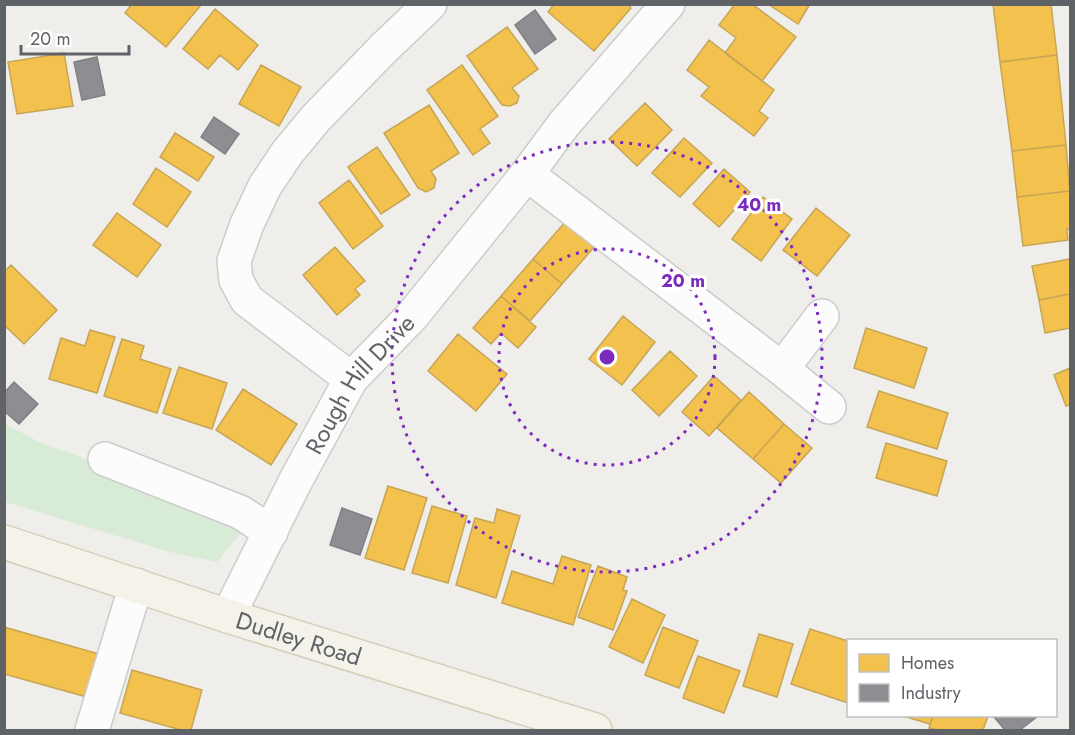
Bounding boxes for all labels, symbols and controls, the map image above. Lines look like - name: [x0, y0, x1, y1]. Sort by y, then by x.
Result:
- scale bar: [21, 18, 129, 56]
- text: 20 m: [30, 26, 70, 52]
- text: 40 m: [737, 192, 781, 218]
- text: 20 m: [661, 268, 705, 294]
- street label: Rough Hill Drive: [296, 306, 423, 460]
- centre of rings: [597, 347, 617, 367]
- street label: Dudley Road: [232, 602, 366, 674]
- legend: [847, 639, 1057, 717]
- text: Homes: [901, 650, 954, 676]
- text: Industry: [901, 680, 961, 706]

